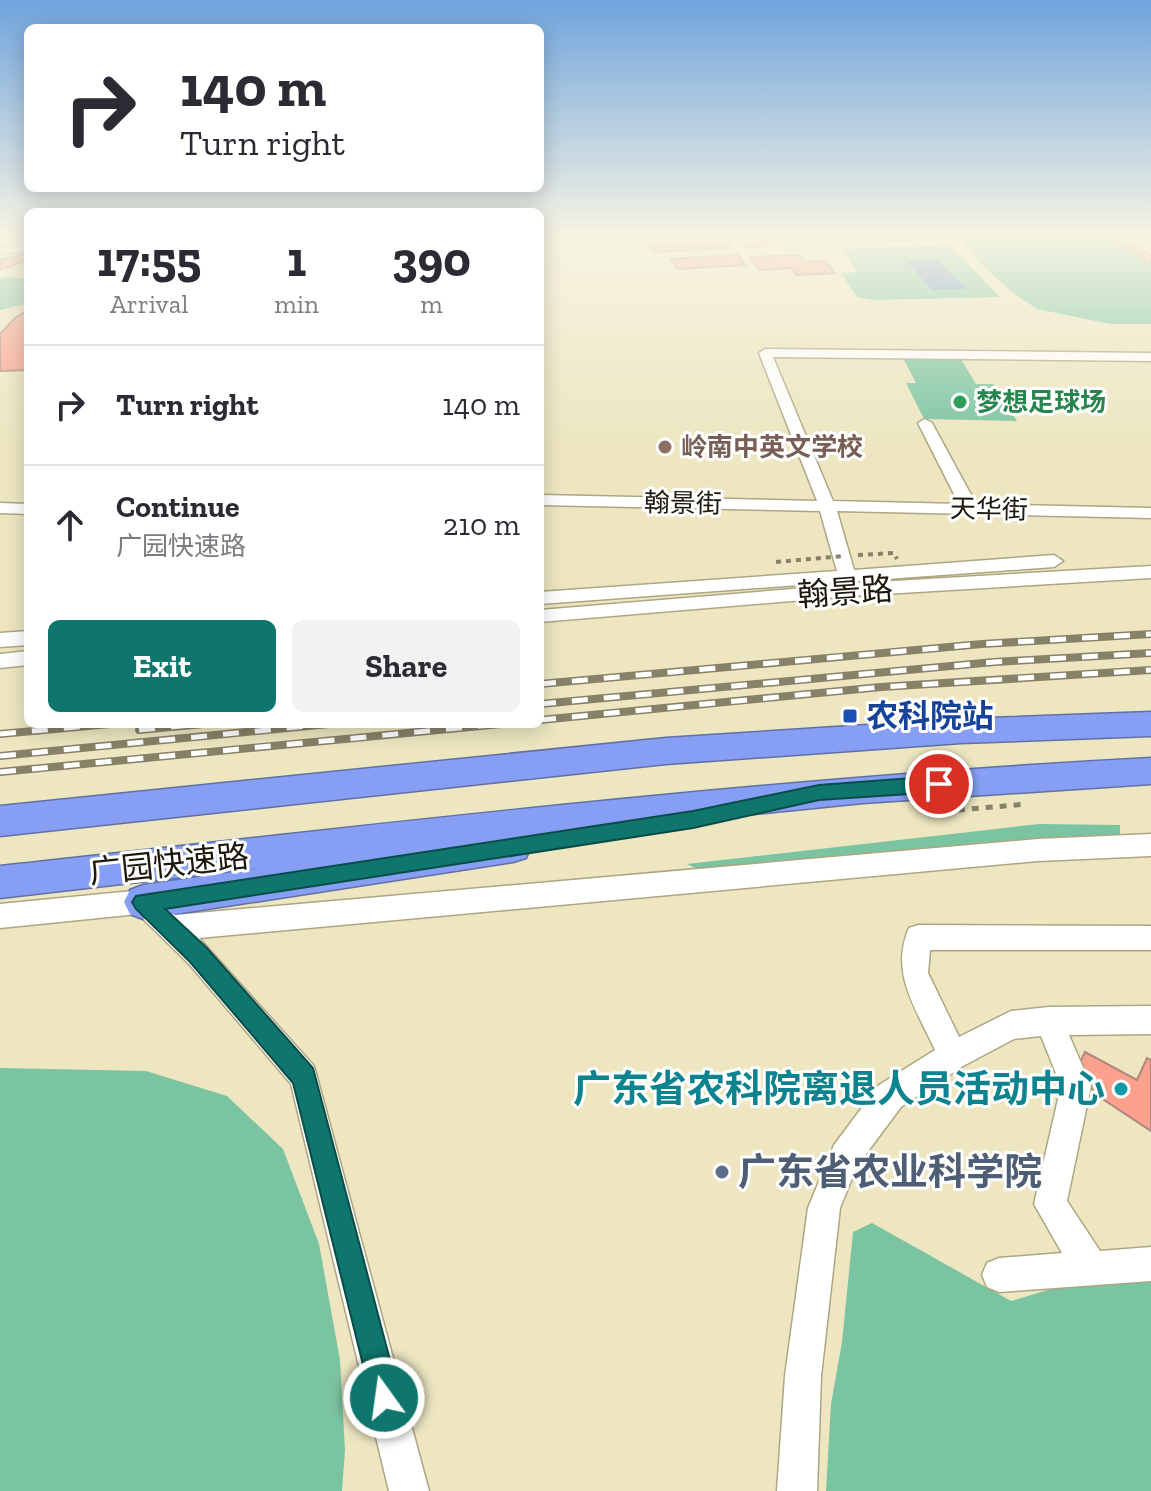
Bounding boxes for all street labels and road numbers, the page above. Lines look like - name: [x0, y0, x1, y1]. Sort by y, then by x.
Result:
- street label: 翰景街: [644, 486, 722, 520]
- street label: 天华街: [950, 492, 1028, 526]
- street label: 翰景路: [796, 570, 894, 614]
- street label: 广园快速路: [87, 837, 251, 891]

